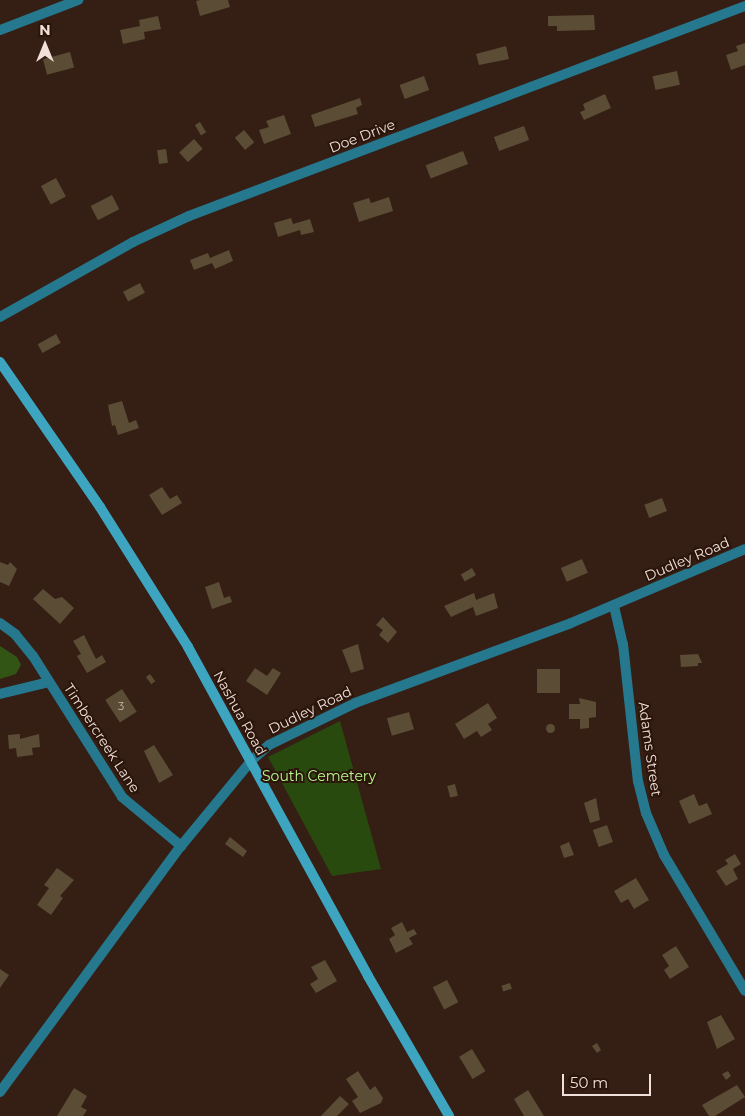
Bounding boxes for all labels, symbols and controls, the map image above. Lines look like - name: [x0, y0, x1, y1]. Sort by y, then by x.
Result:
- north arrow: [20, 20, 70, 70]
- text: N: [39, 21, 51, 39]
- street label: Doe Drive: [327, 116, 397, 156]
- street label: Dudley Road: [642, 534, 732, 584]
- street label: Nashua Road: [210, 668, 270, 758]
- street label: Timbercreek Lane: [60, 680, 144, 796]
- street label: Dudley Road: [266, 683, 354, 737]
- house number: 3: [118, 699, 124, 713]
- street label: Adams Street: [635, 701, 665, 797]
- park label: South Cemetery: [262, 768, 376, 784]
- scale bar: [565, 1064, 654, 1096]
- text: 50 m: [570, 1073, 608, 1092]

